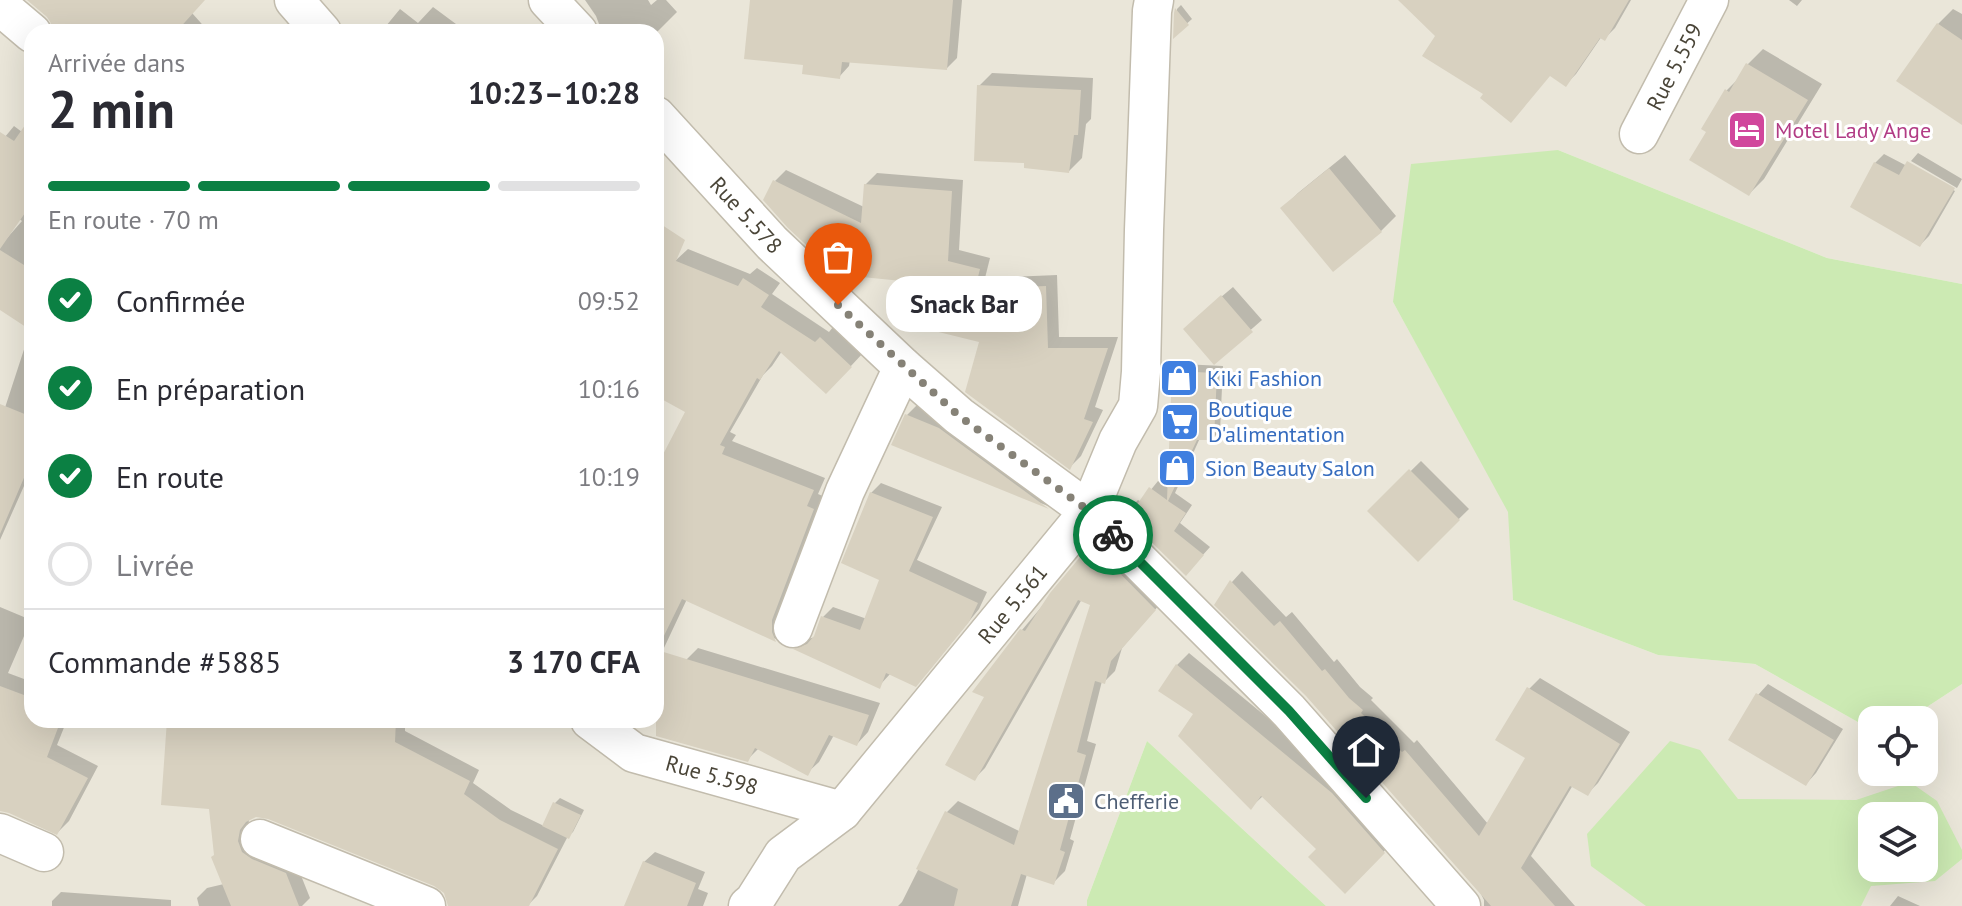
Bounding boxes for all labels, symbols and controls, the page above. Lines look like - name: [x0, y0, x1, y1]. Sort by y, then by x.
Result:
- street label: Rue 5.559: [1640, 18, 1708, 115]
- text: Arrivée dans: [48, 46, 185, 79]
- text: 10:23–10:28: [468, 73, 640, 112]
- text: 2 min: [48, 75, 175, 142]
- hotel icon: Motel Lady Ange: [1726, 109, 1768, 151]
- place label: Motel Lady Ange: [1775, 116, 1931, 144]
- street label: Rue 5.578: [704, 171, 788, 260]
- text: En route · 70 m: [48, 203, 219, 236]
- pin: [804, 223, 872, 305]
- icon: bag: [816, 235, 860, 279]
- callout: Snack Bar: [886, 277, 1042, 333]
- icon: check: [48, 278, 92, 322]
- text: Confirmée: [116, 281, 245, 320]
- text: 09:52: [578, 284, 640, 317]
- text: Snack Bar: [910, 287, 1018, 320]
- shop icon: Kiki Fashion: [1158, 357, 1200, 399]
- place label: Kiki Fashion: [1207, 364, 1322, 392]
- icon: check: [48, 366, 92, 410]
- text: En préparation: [116, 369, 305, 408]
- text: 10:16: [578, 372, 640, 405]
- place label: Boutique D'alimentation: [1208, 395, 1345, 448]
- supermarket icon: Boutique D'alimentation: [1159, 401, 1201, 443]
- shop icon: Sion Beauty Salon: [1156, 447, 1198, 489]
- icon: check: [48, 454, 92, 498]
- place label: Sion Beauty Salon: [1205, 454, 1375, 482]
- text: En route: [116, 457, 224, 496]
- text: 10:19: [578, 460, 640, 493]
- courier: [1073, 495, 1153, 575]
- icon: bike: [1091, 513, 1135, 557]
- text: Livrée: [116, 545, 194, 584]
- street label: Rue 5.561: [972, 559, 1053, 649]
- text: Commande #5885: [48, 642, 281, 681]
- text: 3 170 CFA: [507, 642, 640, 681]
- map controls: [1858, 706, 1938, 882]
- button: locate: [1858, 706, 1938, 786]
- pin: [1332, 716, 1400, 798]
- icon: home: [1344, 728, 1388, 772]
- street label: Rue 5.598: [663, 749, 761, 801]
- public building icon: Chefferie: [1045, 780, 1087, 822]
- place label: Chefferie: [1094, 787, 1179, 815]
- button: layers: [1858, 802, 1938, 882]

